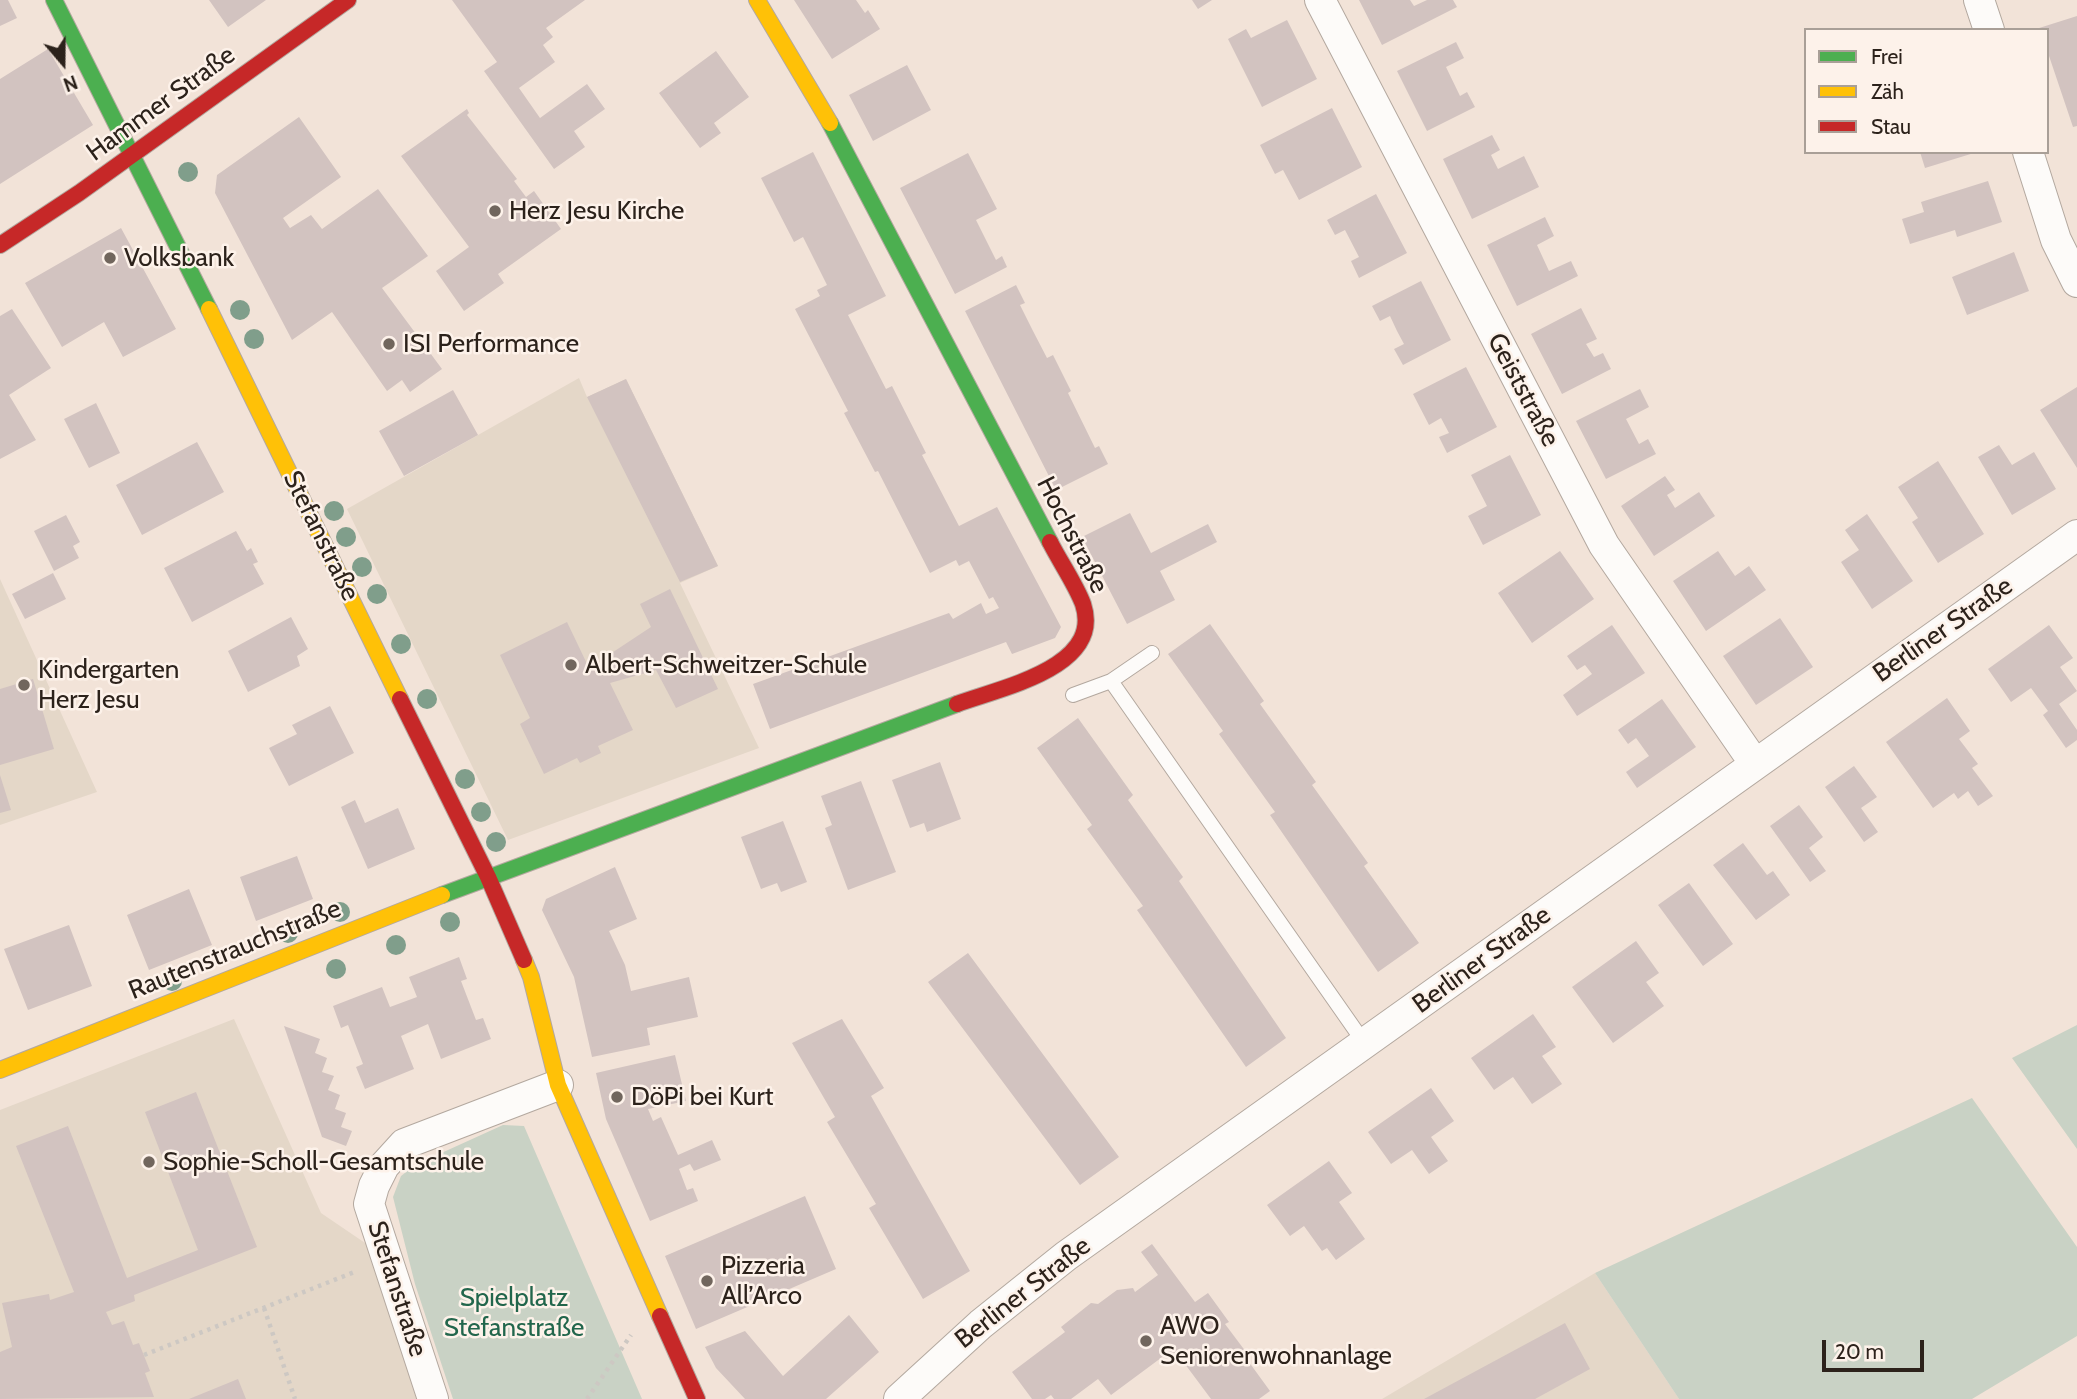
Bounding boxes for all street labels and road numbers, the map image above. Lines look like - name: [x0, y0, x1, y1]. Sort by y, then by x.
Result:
- street label: Hammer Straße: [81, 40, 241, 168]
- street label: Geiststraße: [1480, 328, 1566, 452]
- street label: Stefanstraße: [276, 466, 366, 606]
- street label: Hochstraße: [1029, 472, 1115, 598]
- street label: Berliner Straße: [1867, 571, 2019, 689]
- street label: Rautenstrauchstraße: [124, 893, 346, 1007]
- street label: Berliner Straße: [1407, 900, 1557, 1020]
- street label: Stefanstraße: [360, 1217, 434, 1361]
- street label: Berliner Straße: [949, 1231, 1097, 1355]

